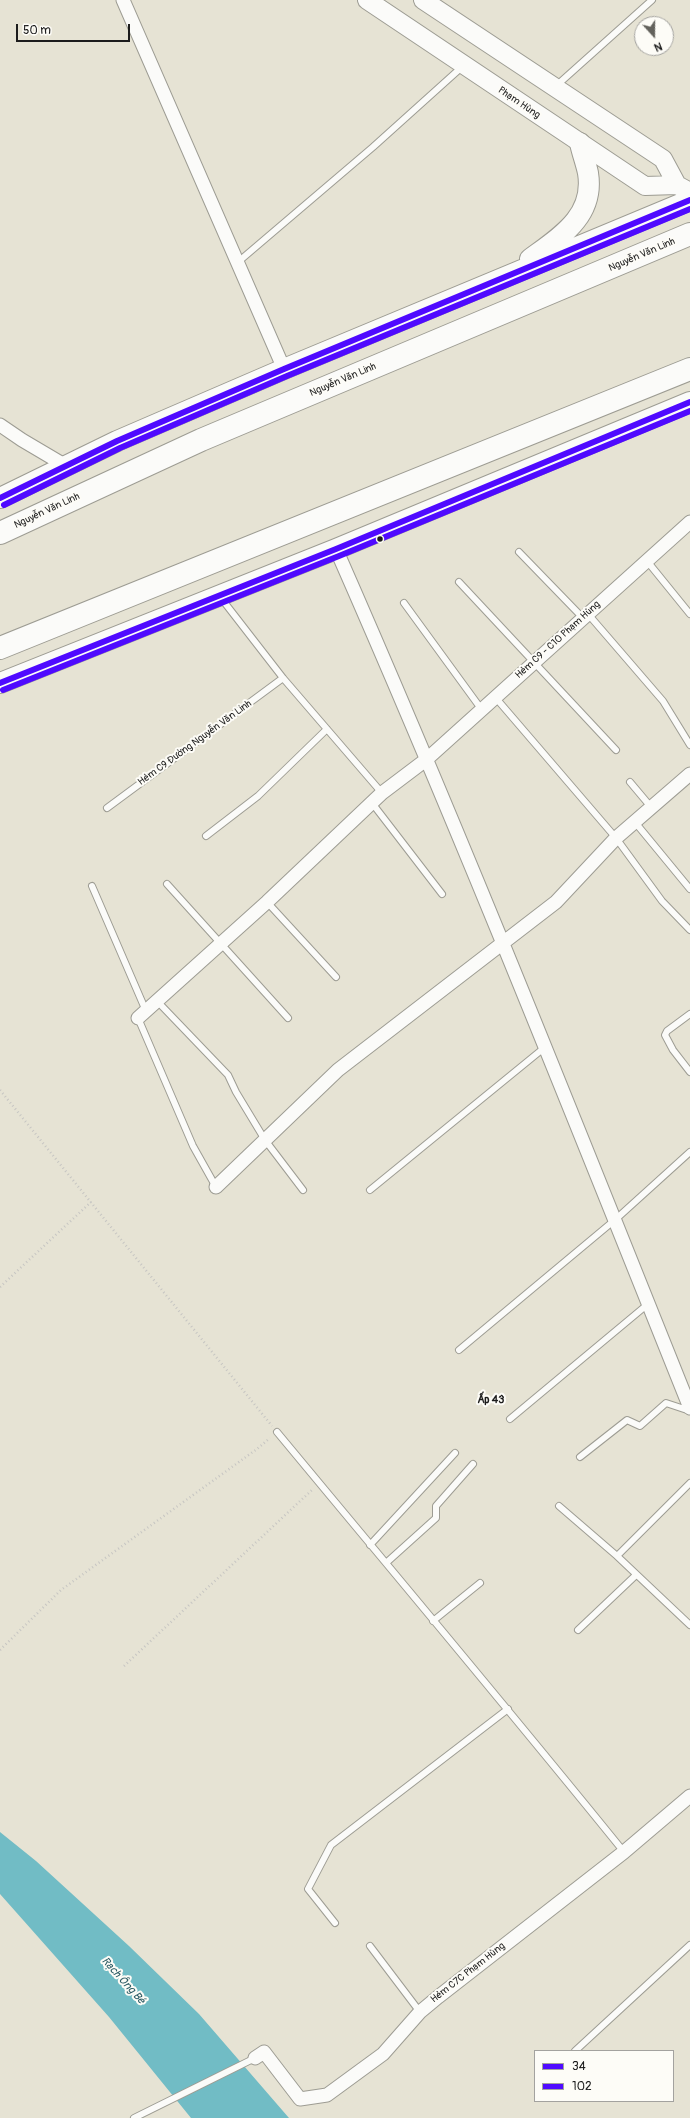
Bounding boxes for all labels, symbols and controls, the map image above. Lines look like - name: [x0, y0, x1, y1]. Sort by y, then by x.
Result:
- scale bar: [18, 16, 132, 42]
- north arrow: [634, 16, 674, 56]
- text: 50 m: [23, 23, 51, 38]
- text: N: [652, 39, 664, 54]
- street label: Phạm Hùng: [496, 84, 542, 122]
- street label: Nguyễn Văn Linh: [607, 236, 677, 274]
- street label: Nguyễn Văn Linh: [308, 361, 378, 399]
- street label: Nguyễn Văn Linh: [12, 491, 82, 531]
- unlabelled marker: [375, 534, 385, 544]
- street label: Hẻm C9 - C10 Phạm Hùng: [513, 599, 603, 681]
- street label: Hẻm C9 Đường Nguyễn Văn Linh: [136, 698, 254, 788]
- district label: Ấp 43: [478, 1393, 504, 1407]
- street label: Hẻm C7C Phạm Hùng: [428, 1940, 508, 2006]
- water label: Rạch Ông Bé: [98, 1955, 148, 2007]
- legend: [534, 2050, 674, 2102]
- text: 34: [572, 2059, 586, 2074]
- text: 102: [572, 2079, 592, 2094]

